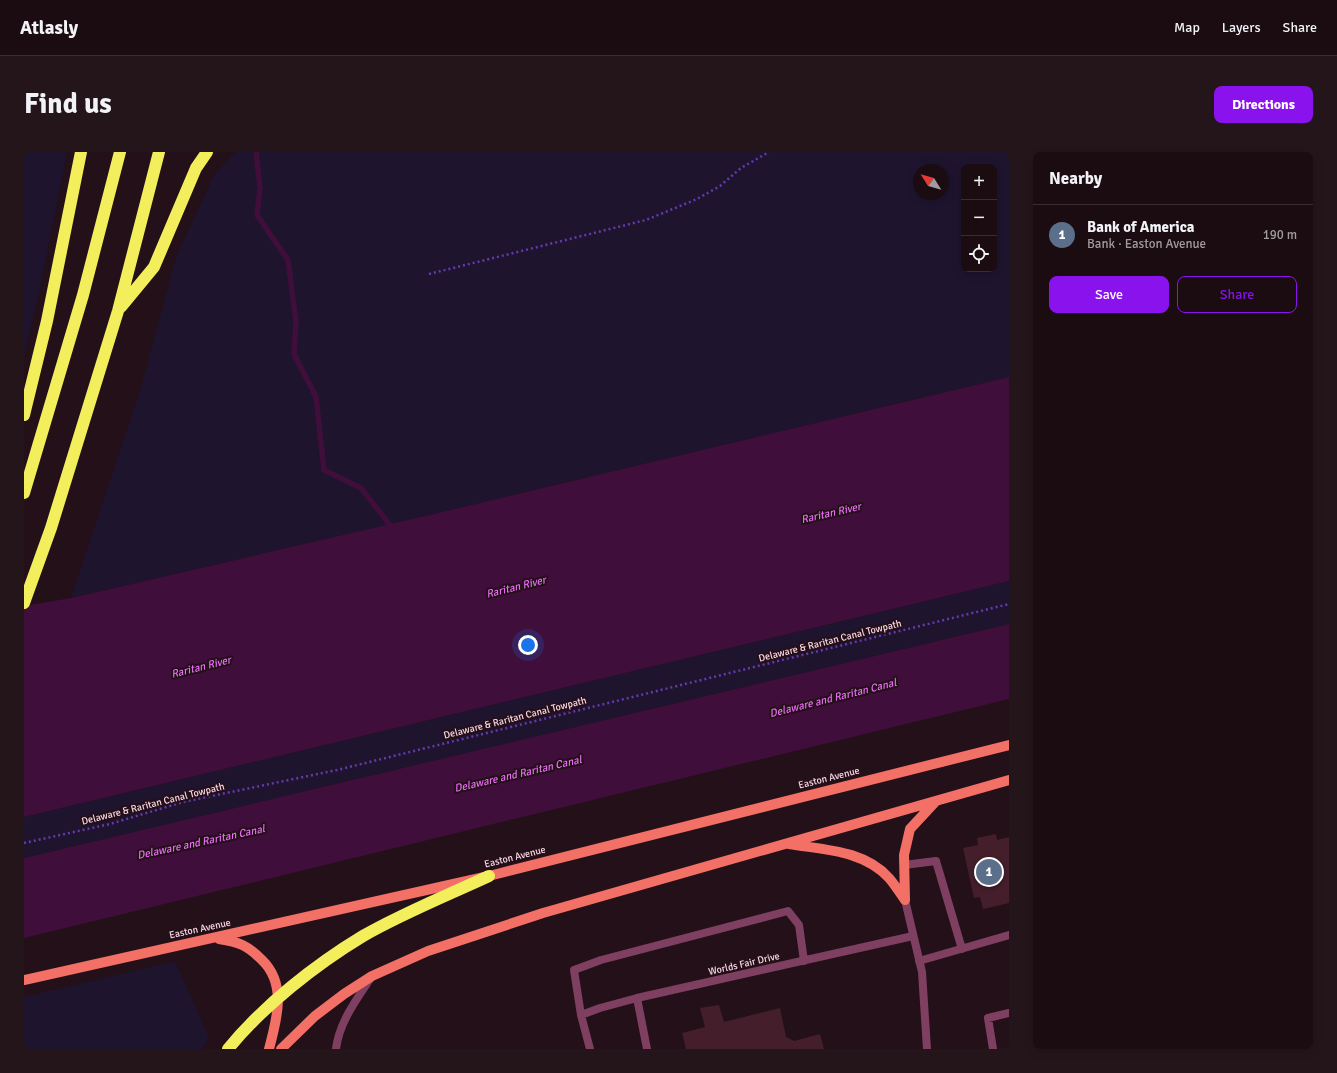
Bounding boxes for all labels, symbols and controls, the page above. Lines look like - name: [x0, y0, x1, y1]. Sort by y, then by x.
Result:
- text: Atlasly: [20, 16, 78, 40]
- text: Map: [1174, 19, 1200, 36]
- text: Layers: [1222, 19, 1261, 36]
- text: Share: [1283, 19, 1317, 36]
- button: Directions: [1214, 86, 1313, 123]
- text: Find us: [24, 87, 112, 121]
- north arrow: [913, 164, 949, 200]
- map controls: [961, 164, 997, 272]
- button: +: [961, 164, 997, 200]
- text: Nearby: [1049, 168, 1102, 189]
- button: −: [961, 200, 997, 236]
- text: Bank of America: [1087, 218, 1194, 236]
- text: 1: [1058, 227, 1066, 243]
- text: 190 m: [1263, 227, 1297, 243]
- button: locate: [961, 236, 997, 272]
- text: Bank · Easton Avenue: [1087, 236, 1206, 252]
- button: Save: [1049, 276, 1169, 313]
- button: Share: [1177, 276, 1297, 313]
- water label: Raritan River: [800, 499, 864, 526]
- water label: Raritan River: [485, 573, 549, 601]
- street label: Delaware & Raritan Canal Towpath: [757, 617, 903, 665]
- your location: [518, 635, 538, 655]
- water label: Raritan River: [170, 653, 234, 681]
- water label: Delaware and Raritan Canal: [768, 676, 899, 720]
- street label: Delaware & Raritan Canal Towpath: [442, 694, 588, 742]
- water label: Delaware and Raritan Canal: [453, 753, 584, 795]
- street label: Easton Avenue: [797, 765, 861, 791]
- street label: Delaware & Raritan Canal Towpath: [80, 780, 226, 828]
- water label: Delaware and Raritan Canal: [136, 822, 267, 862]
- street label: Easton Avenue: [483, 844, 547, 870]
- pin: 1: [976, 857, 1002, 887]
- street label: Easton Avenue: [168, 917, 232, 941]
- street label: Worlds Fair Drive: [707, 950, 781, 978]

